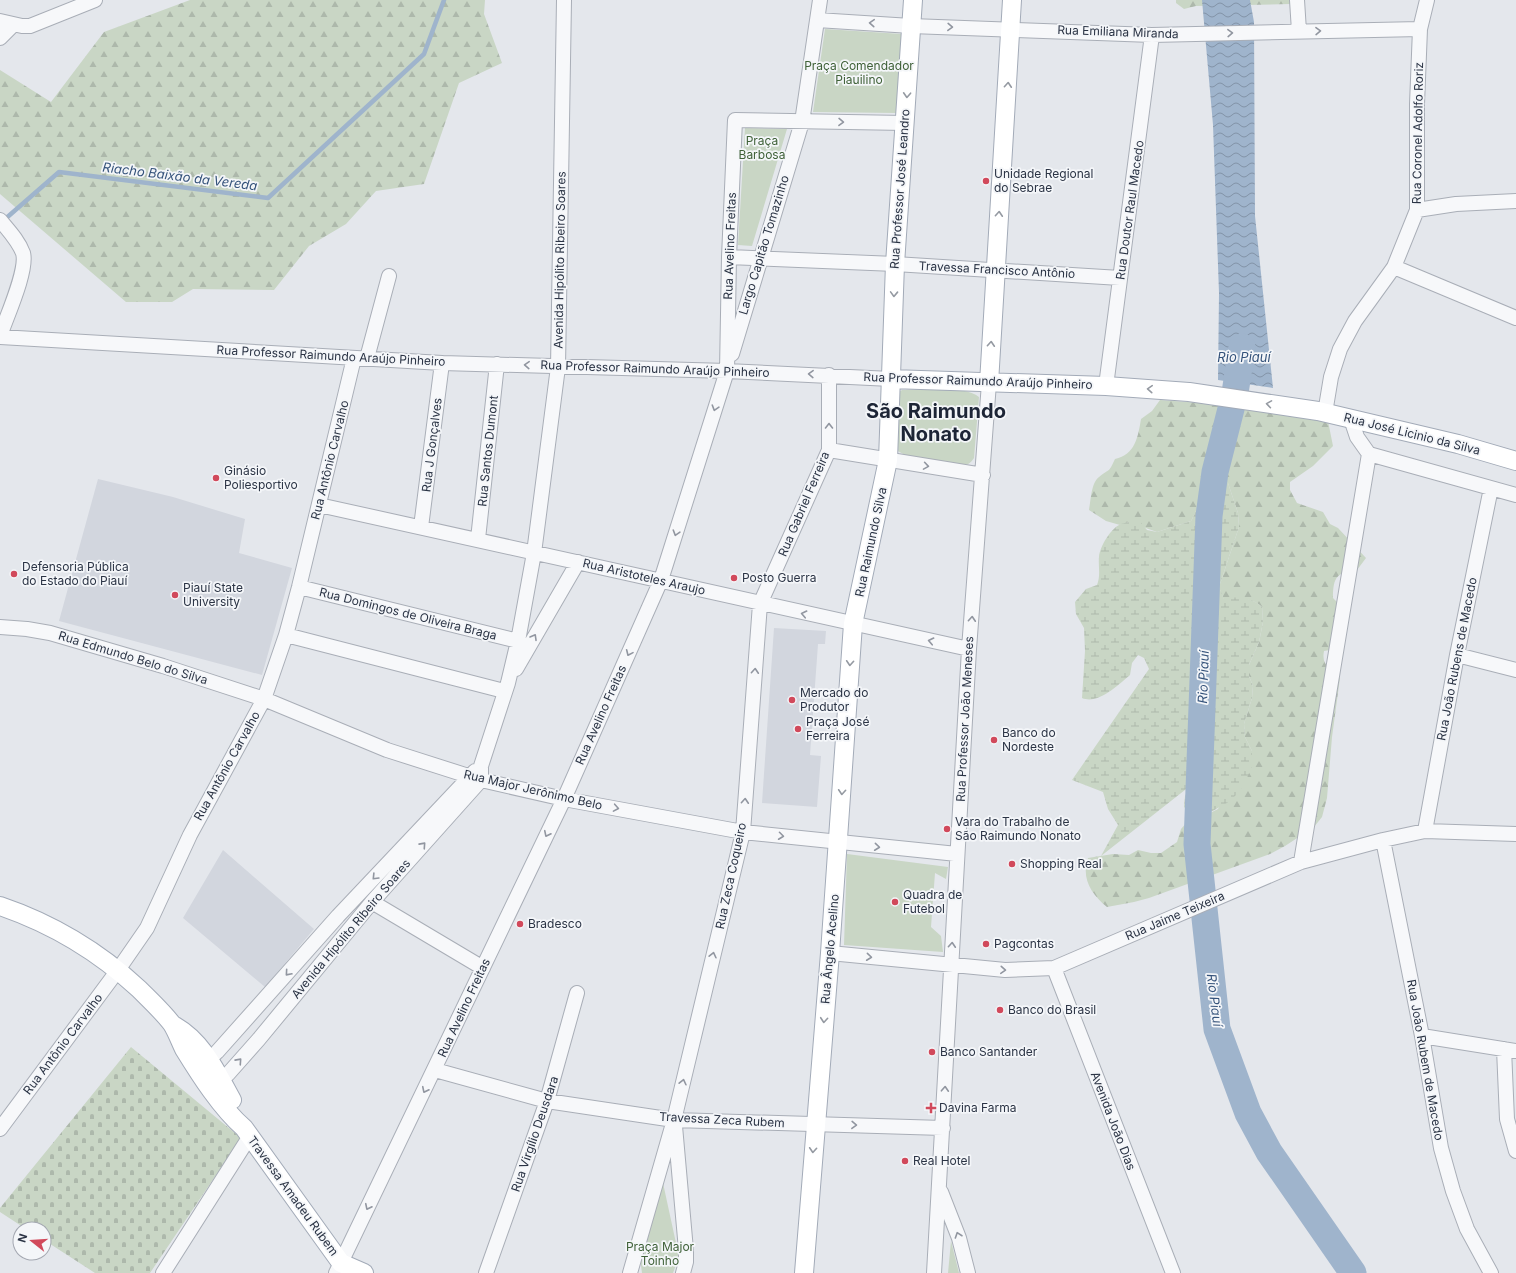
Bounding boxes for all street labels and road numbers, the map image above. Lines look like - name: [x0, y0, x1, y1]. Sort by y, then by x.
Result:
- street label: Rua Emiliana Miranda: [1057, 22, 1179, 41]
- street label: Rua Coronel Adolfo Roriz: [1409, 62, 1426, 204]
- street label: Rua Professor José Leandro: [886, 108, 913, 269]
- street label: Rua Doutor Raul Macedo: [1112, 139, 1147, 281]
- street label: Avenida Hipólito Ribeiro Soares: [550, 171, 569, 349]
- street label: Largo Capitão Tomazinho: [735, 173, 792, 316]
- street label: Rua Avelino Freitas: [720, 192, 739, 300]
- street label: Travessa Francisco Antônio: [918, 258, 1076, 281]
- street label: Rua Professor Raimundo Araújo Pinheiro: [216, 342, 446, 369]
- street label: Rua Professor Raimundo Araújo Pinheiro: [540, 357, 770, 380]
- street label: Rua Professor Raimundo Araújo Pinheiro: [863, 369, 1093, 392]
- street label: Rua Santos Dumont: [474, 395, 501, 507]
- street label: Rua J Gonçalves: [418, 397, 445, 493]
- street label: Rua Antônio Carvalho: [307, 399, 352, 521]
- street label: Rua José Licinio da Silva: [1342, 409, 1482, 458]
- street label: Rua Gabriel Ferreira: [775, 449, 832, 559]
- street label: Rua Raimundo Silva: [852, 486, 889, 598]
- street label: Rua Aristoteles Araujo: [581, 555, 707, 598]
- street label: Rua João Rubens de Macedo: [1433, 576, 1480, 742]
- street label: Rua Domingos de Oliveira Braga: [318, 584, 498, 643]
- street label: Rua Edmundo Belo do Silva: [57, 628, 210, 687]
- street label: Rua Professor João Meneses: [953, 636, 976, 802]
- street label: Rua Avelino Freitas: [572, 663, 629, 767]
- street label: Rua Antônio Carvalho: [190, 708, 263, 823]
- street label: Rua Major Jerônimo Belo: [462, 766, 604, 813]
- street label: Rua Zeca Coqueiro: [712, 821, 749, 930]
- street label: Avenida Hipólito Ribeiro Soares: [288, 856, 413, 1001]
- street label: Rua Jaime Teixeira: [1123, 888, 1227, 943]
- street label: Rua Ângelo Acelino: [817, 893, 842, 1005]
- street label: Rua Avelino Freitas: [434, 956, 493, 1060]
- street label: Rua João Rubem de Macedo: [1404, 978, 1447, 1142]
- street label: Rua Antônio Carvalho: [20, 990, 106, 1097]
- street label: Avenida João Dias: [1088, 1069, 1139, 1172]
- street label: Rua Virgílio Deusdara: [508, 1074, 561, 1194]
- street label: Travessa Zeca Rubem: [659, 1109, 785, 1130]
- street label: Travessa Amadeu Rubem: [245, 1133, 342, 1259]

